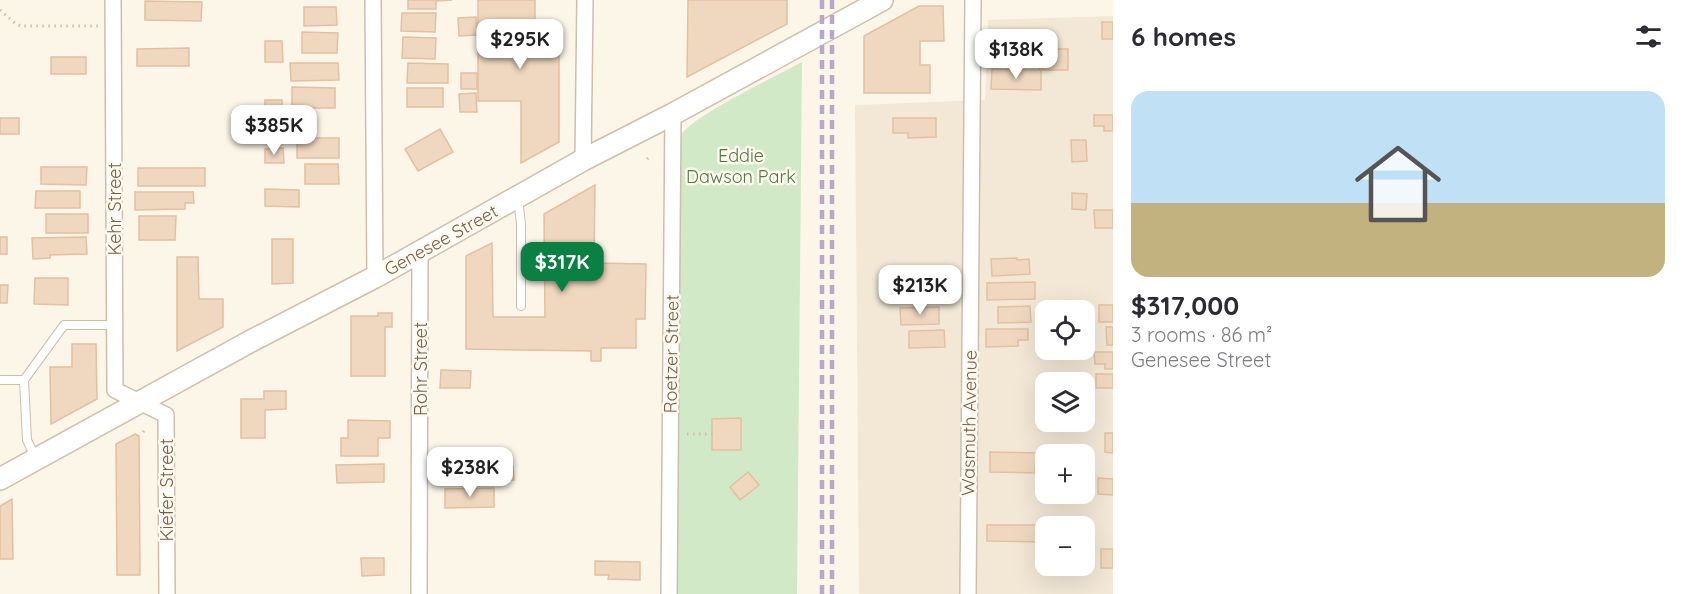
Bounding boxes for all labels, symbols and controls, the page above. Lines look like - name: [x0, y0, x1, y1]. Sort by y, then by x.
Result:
- pin: $295K: [478, 19, 562, 70]
- text: 6 homes: [1131, 20, 1236, 53]
- icon: filters: [1632, 20, 1665, 53]
- text: $295K: [490, 26, 550, 51]
- pin: $138K: [974, 29, 1058, 80]
- text: $138K: [989, 36, 1043, 61]
- pin: $385K: [232, 105, 316, 156]
- text: $385K: [245, 112, 303, 137]
- icon: home: [1344, 130, 1452, 238]
- park label: Eddie Dawson Park: [686, 144, 796, 188]
- street label: Kehr Street: [103, 162, 126, 256]
- street label: Genesee Street: [380, 199, 502, 281]
- pin: $317K: [520, 242, 604, 293]
- text: $317K: [535, 249, 589, 274]
- pin: $213K: [878, 265, 962, 316]
- text: $213K: [893, 272, 947, 297]
- text: $317,000: [1131, 289, 1239, 322]
- street label: Roetzer Street: [658, 294, 684, 414]
- map controls: [1035, 300, 1095, 576]
- button: locate: [1035, 300, 1095, 360]
- street label: Rohr Street: [409, 322, 432, 416]
- text: 3 rooms · 86 m²: [1131, 322, 1272, 347]
- text: Genesee Street: [1131, 347, 1271, 372]
- street label: Wasmuth Avenue: [956, 350, 982, 496]
- button: layers: [1035, 372, 1095, 432]
- street label: Kiefer Street: [155, 438, 178, 542]
- button: +: [1035, 444, 1095, 504]
- pin: $238K: [428, 447, 512, 498]
- text: $238K: [441, 454, 499, 479]
- button: −: [1035, 516, 1095, 576]

